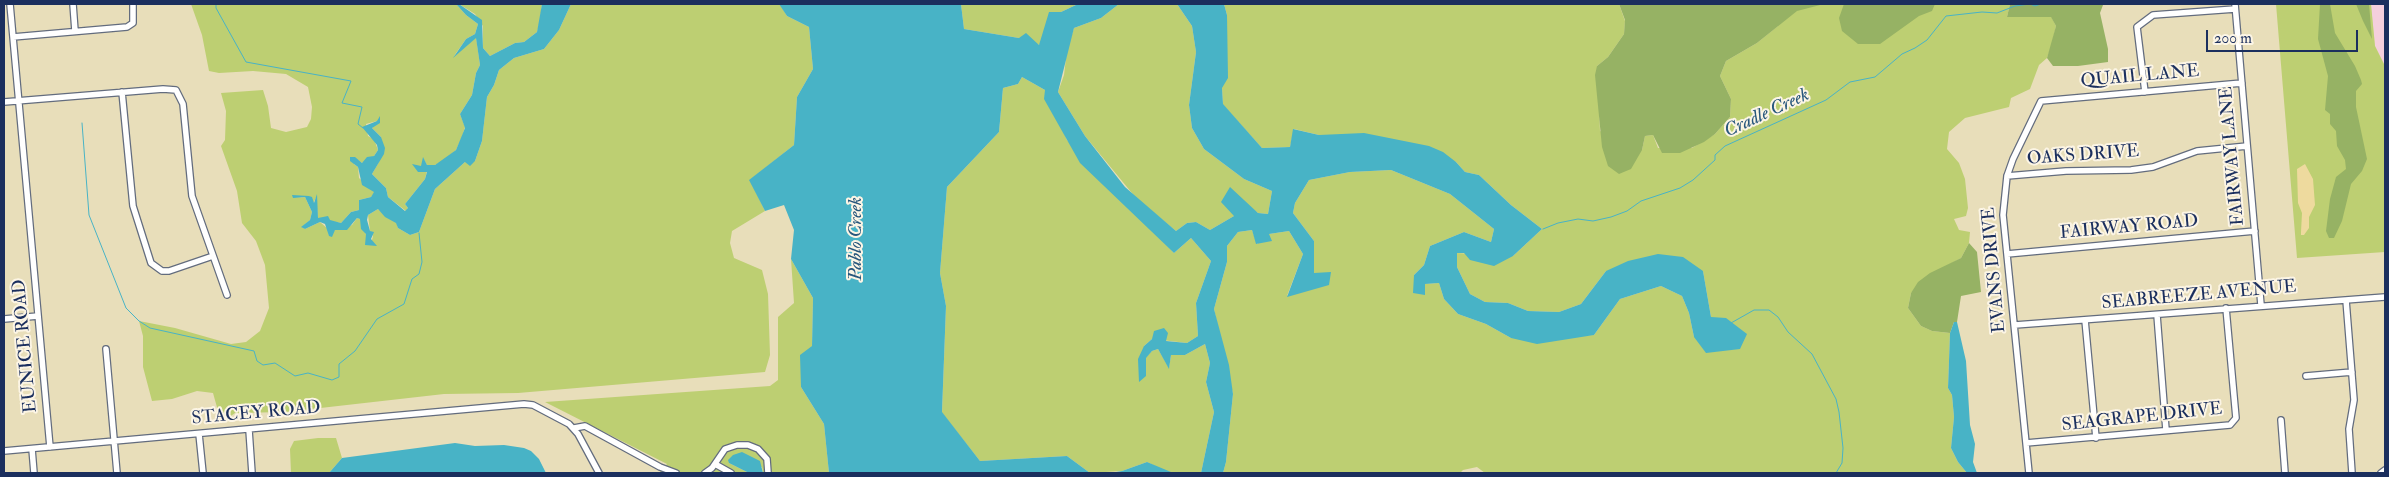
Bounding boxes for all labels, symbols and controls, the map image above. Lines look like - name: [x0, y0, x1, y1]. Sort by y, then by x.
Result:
- scale bar: [2209, 20, 2362, 52]
- text: 200 m: [2214, 29, 2252, 48]
- street label: QUAIL LANE: [2080, 61, 2200, 93]
- water label: Cradle Creek: [1721, 84, 1813, 144]
- street label: FAIRWAY LANE: [2216, 85, 2250, 227]
- street label: OAKS DRIVE: [2026, 141, 2140, 171]
- water label: Pablo Creek: [846, 197, 868, 281]
- street label: EVANS DRIVE: [1979, 206, 2011, 334]
- street label: FAIRWAY ROAD: [2059, 211, 2199, 245]
- street label: SEABREEZE AVENUE: [2101, 277, 2297, 315]
- street label: EUNICE ROAD: [9, 278, 43, 414]
- street label: STACEY ROAD: [191, 398, 321, 430]
- street label: SEAGRAPE DRIVE: [2061, 399, 2223, 437]

